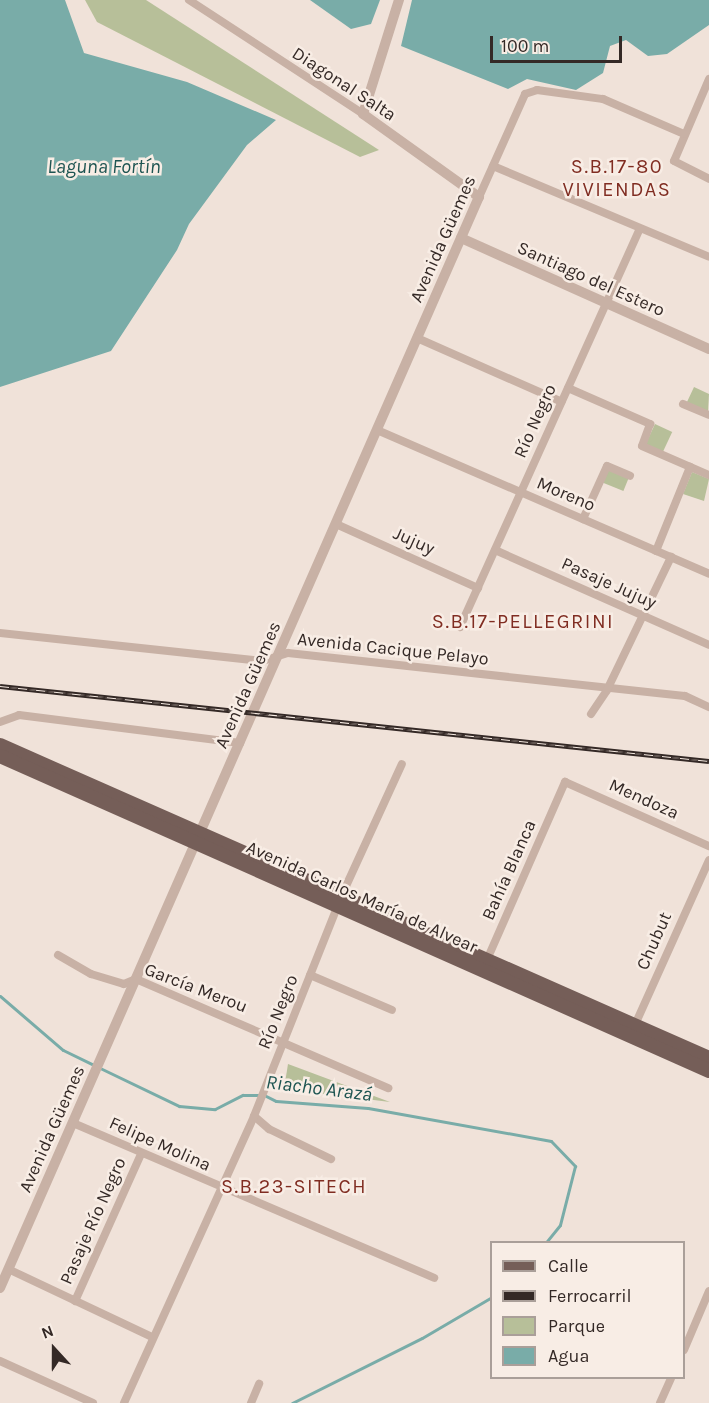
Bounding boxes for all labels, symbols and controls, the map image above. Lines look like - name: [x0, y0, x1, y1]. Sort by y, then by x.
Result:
- scale bar: [493, 24, 625, 62]
- text: 100 m: [501, 35, 549, 57]
- street label: Diagonal Salta: [288, 42, 400, 126]
- water label: Laguna Fortín: [47, 154, 161, 178]
- district label: S.B.17-80 VIVIENDAS: [563, 155, 671, 202]
- street label: Avenida Güemes: [405, 172, 481, 306]
- street label: Santiago del Estero: [514, 237, 668, 321]
- street label: Río Negro: [509, 381, 561, 461]
- street label: Moreno: [533, 472, 599, 516]
- street label: Jujuy: [390, 522, 438, 560]
- street label: Pasaje Jujuy: [558, 552, 660, 614]
- district label: S.B.17-PELLEGRINI: [432, 609, 614, 633]
- street label: Avenida Güemes: [210, 618, 286, 752]
- street label: Avenida Cacique Pelayo: [296, 628, 490, 670]
- street label: Mendoza: [606, 774, 682, 824]
- street label: Bahía Blanca: [477, 816, 541, 924]
- street label: Avenida Carlos María de Alvear: [243, 836, 481, 958]
- street label: Chubut: [632, 909, 676, 973]
- street label: García Merou: [141, 958, 251, 1018]
- street label: Río Negro: [253, 972, 303, 1052]
- street label: Avenida Güemes: [14, 1062, 90, 1196]
- water label: Riacho Arazá: [265, 1070, 373, 1106]
- street label: Felipe Molina: [106, 1112, 214, 1176]
- street label: Pasaje Río Negro: [55, 1154, 131, 1288]
- district label: S.B.23-SITECH: [221, 1174, 367, 1198]
- legend: [490, 1241, 685, 1379]
- text: Calle: [548, 1255, 588, 1277]
- text: Ferrocarril: [548, 1285, 632, 1307]
- text: Parque: [548, 1315, 605, 1337]
- north arrow: [24, 1319, 84, 1379]
- text: N: [39, 1321, 56, 1343]
- text: Agua: [548, 1345, 589, 1367]

